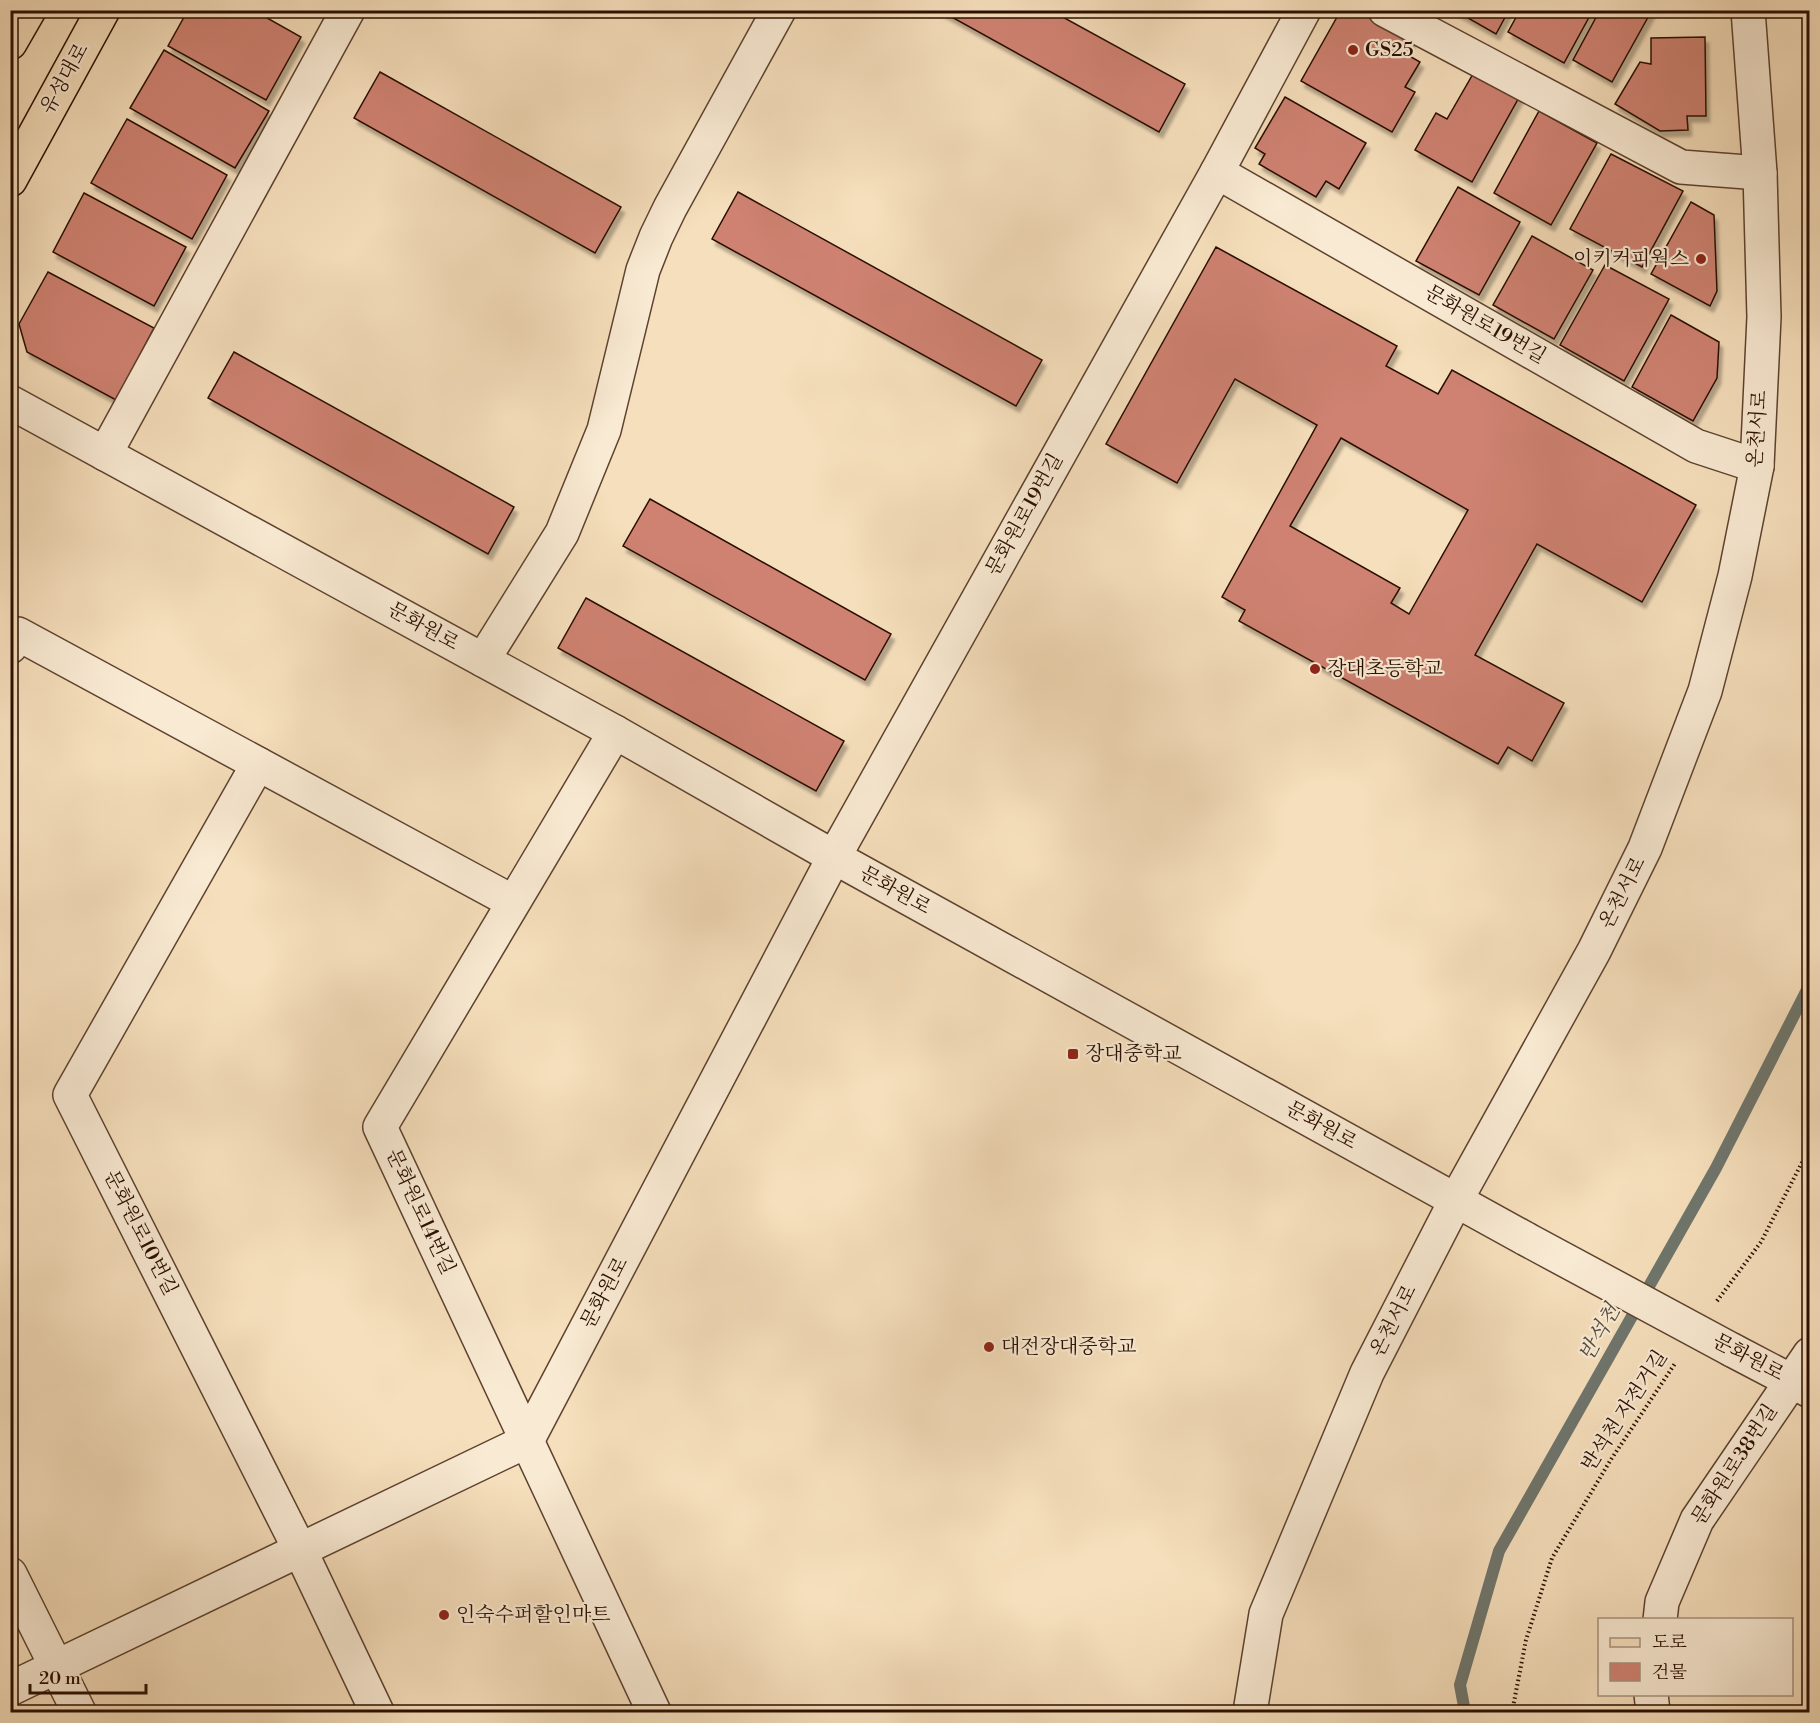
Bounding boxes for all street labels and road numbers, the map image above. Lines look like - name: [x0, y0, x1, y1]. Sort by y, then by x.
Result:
- street label: 유성대로: [35, 39, 95, 119]
- street label: 문화원로19번길: [1420, 280, 1550, 370]
- street label: 온천서로: [1743, 390, 1773, 468]
- street label: 문화원로19번길: [981, 449, 1069, 581]
- street label: 문화원로: [383, 597, 463, 657]
- street label: 온천서로: [1594, 853, 1652, 933]
- street label: 문화원로: [855, 861, 935, 921]
- street label: 문화원로: [1281, 1096, 1361, 1156]
- street label: 문화원로14번길: [380, 1145, 460, 1279]
- street label: 문화원로10번길: [98, 1166, 182, 1300]
- street label: 문화원로: [576, 1253, 634, 1333]
- street label: 온천서로: [1365, 1281, 1423, 1361]
- street label: 문화원로: [1708, 1329, 1788, 1387]
- street label: 반석천 자전거길: [1577, 1346, 1673, 1476]
- street label: 문화원로38번길: [1687, 1400, 1783, 1530]

